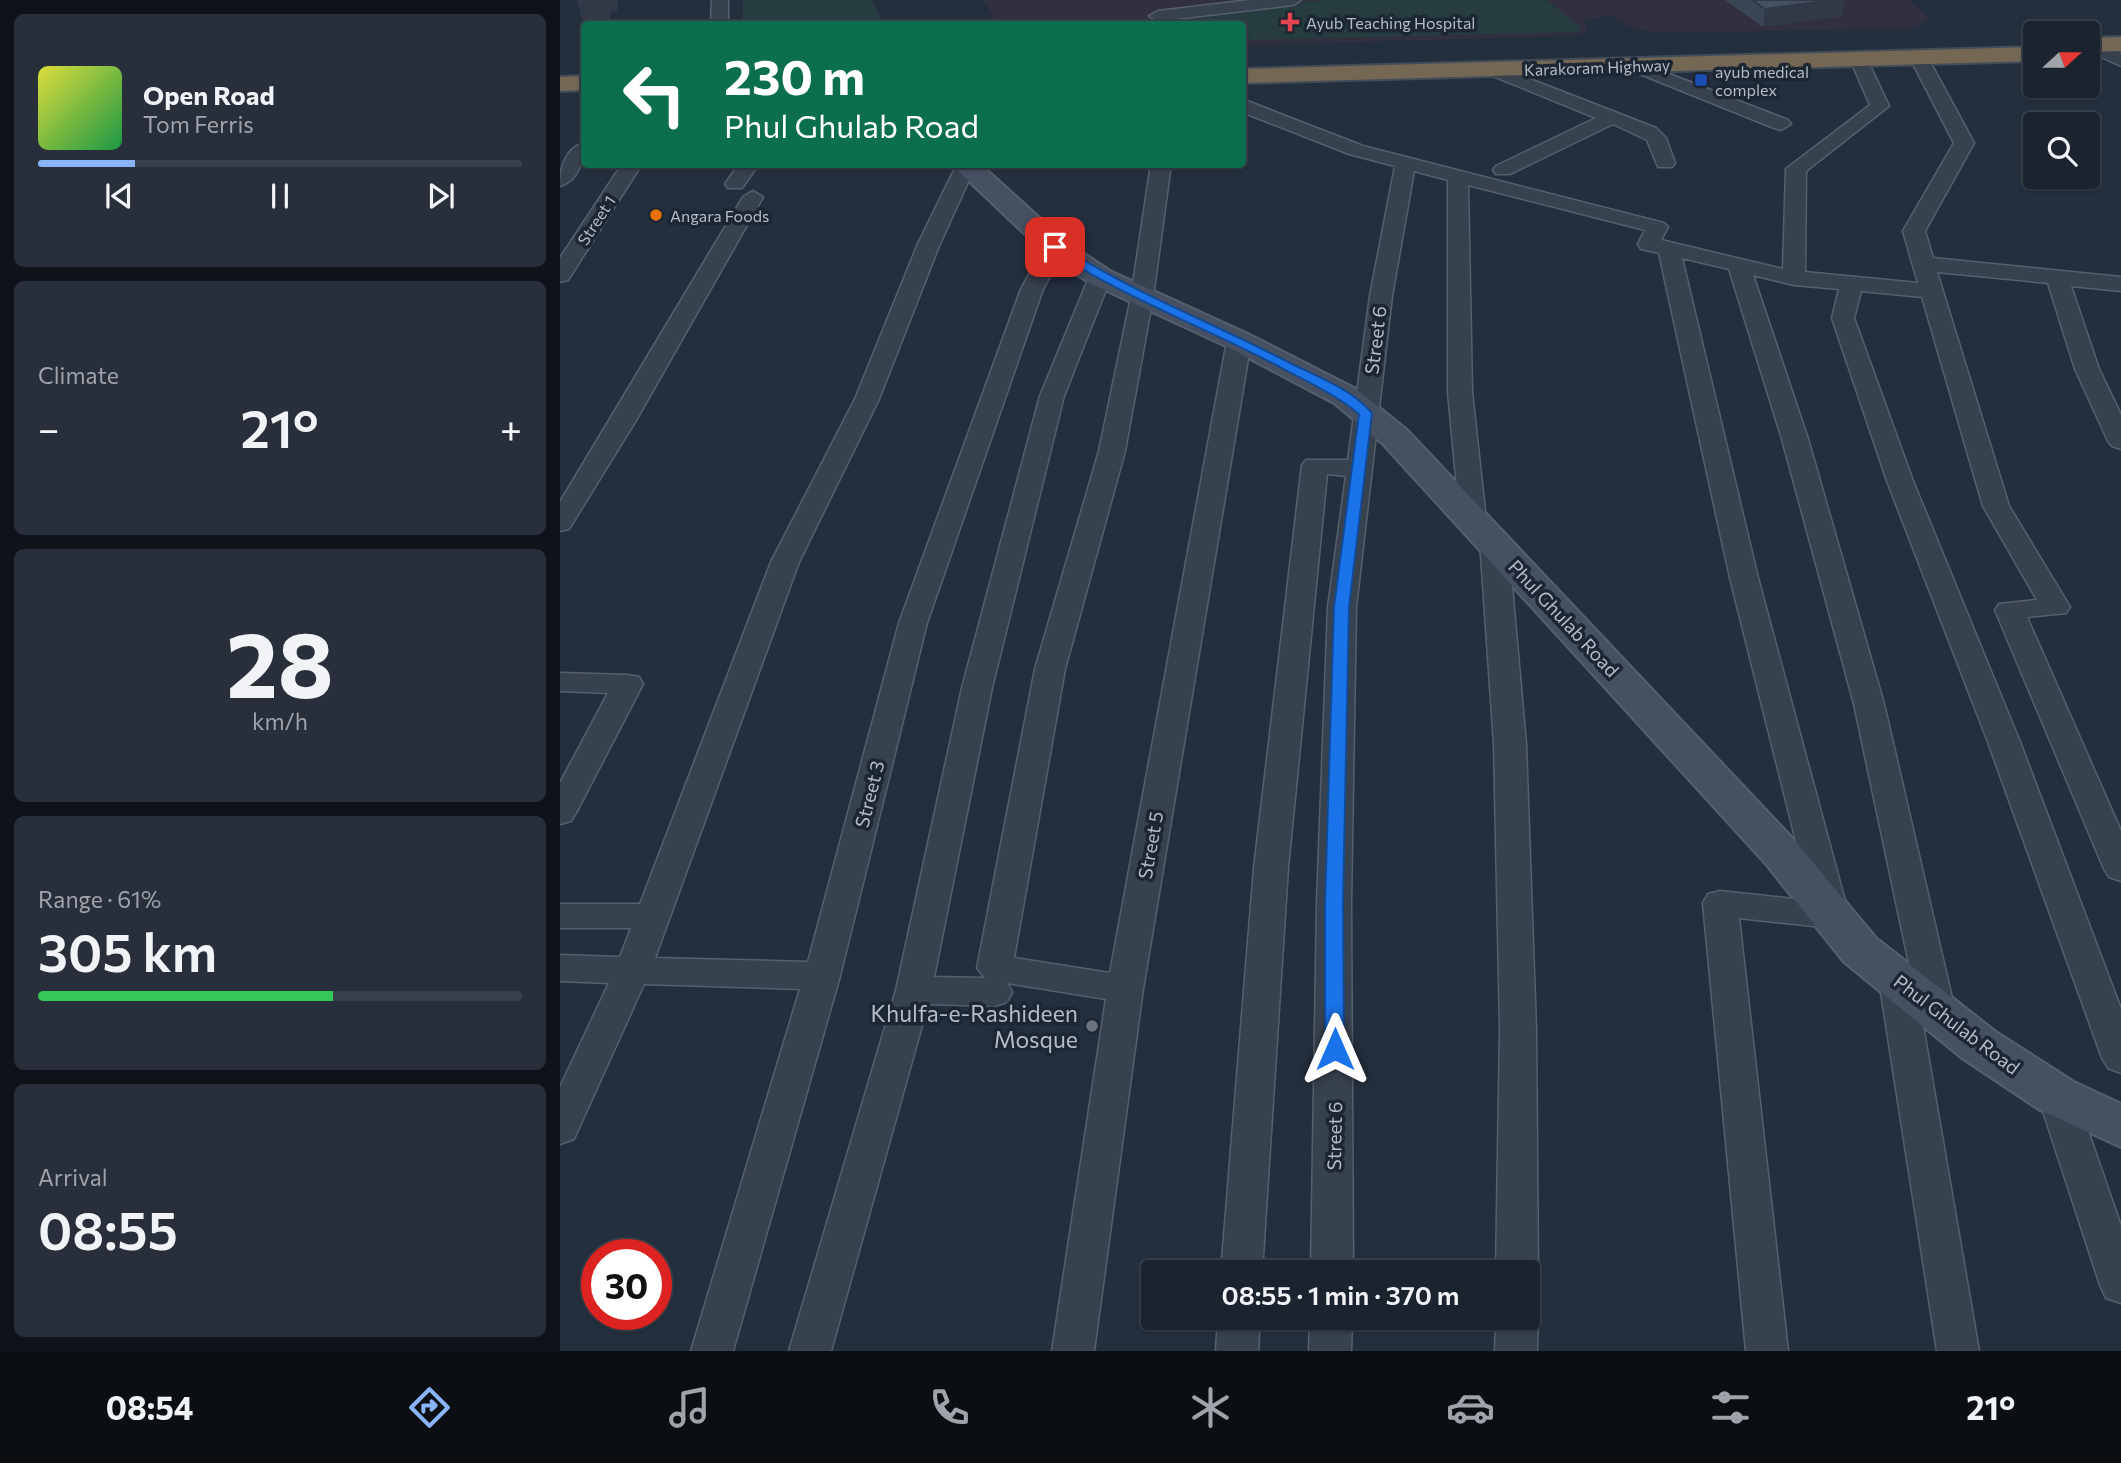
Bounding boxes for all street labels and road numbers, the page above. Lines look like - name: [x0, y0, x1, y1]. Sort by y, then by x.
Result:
- street label: Karakoram Highway: [1524, 55, 1670, 79]
- street label: Street 1: [573, 192, 619, 248]
- street label: Street 6: [1359, 304, 1391, 376]
- street label: Phul Ghulab Road: [1504, 555, 1624, 681]
- street label: Street 3: [850, 758, 888, 830]
- street label: Street 5: [1133, 809, 1167, 881]
- street label: Phul Ghulab Road: [1890, 969, 2024, 1079]
- street label: Street 6: [1322, 1101, 1346, 1171]

